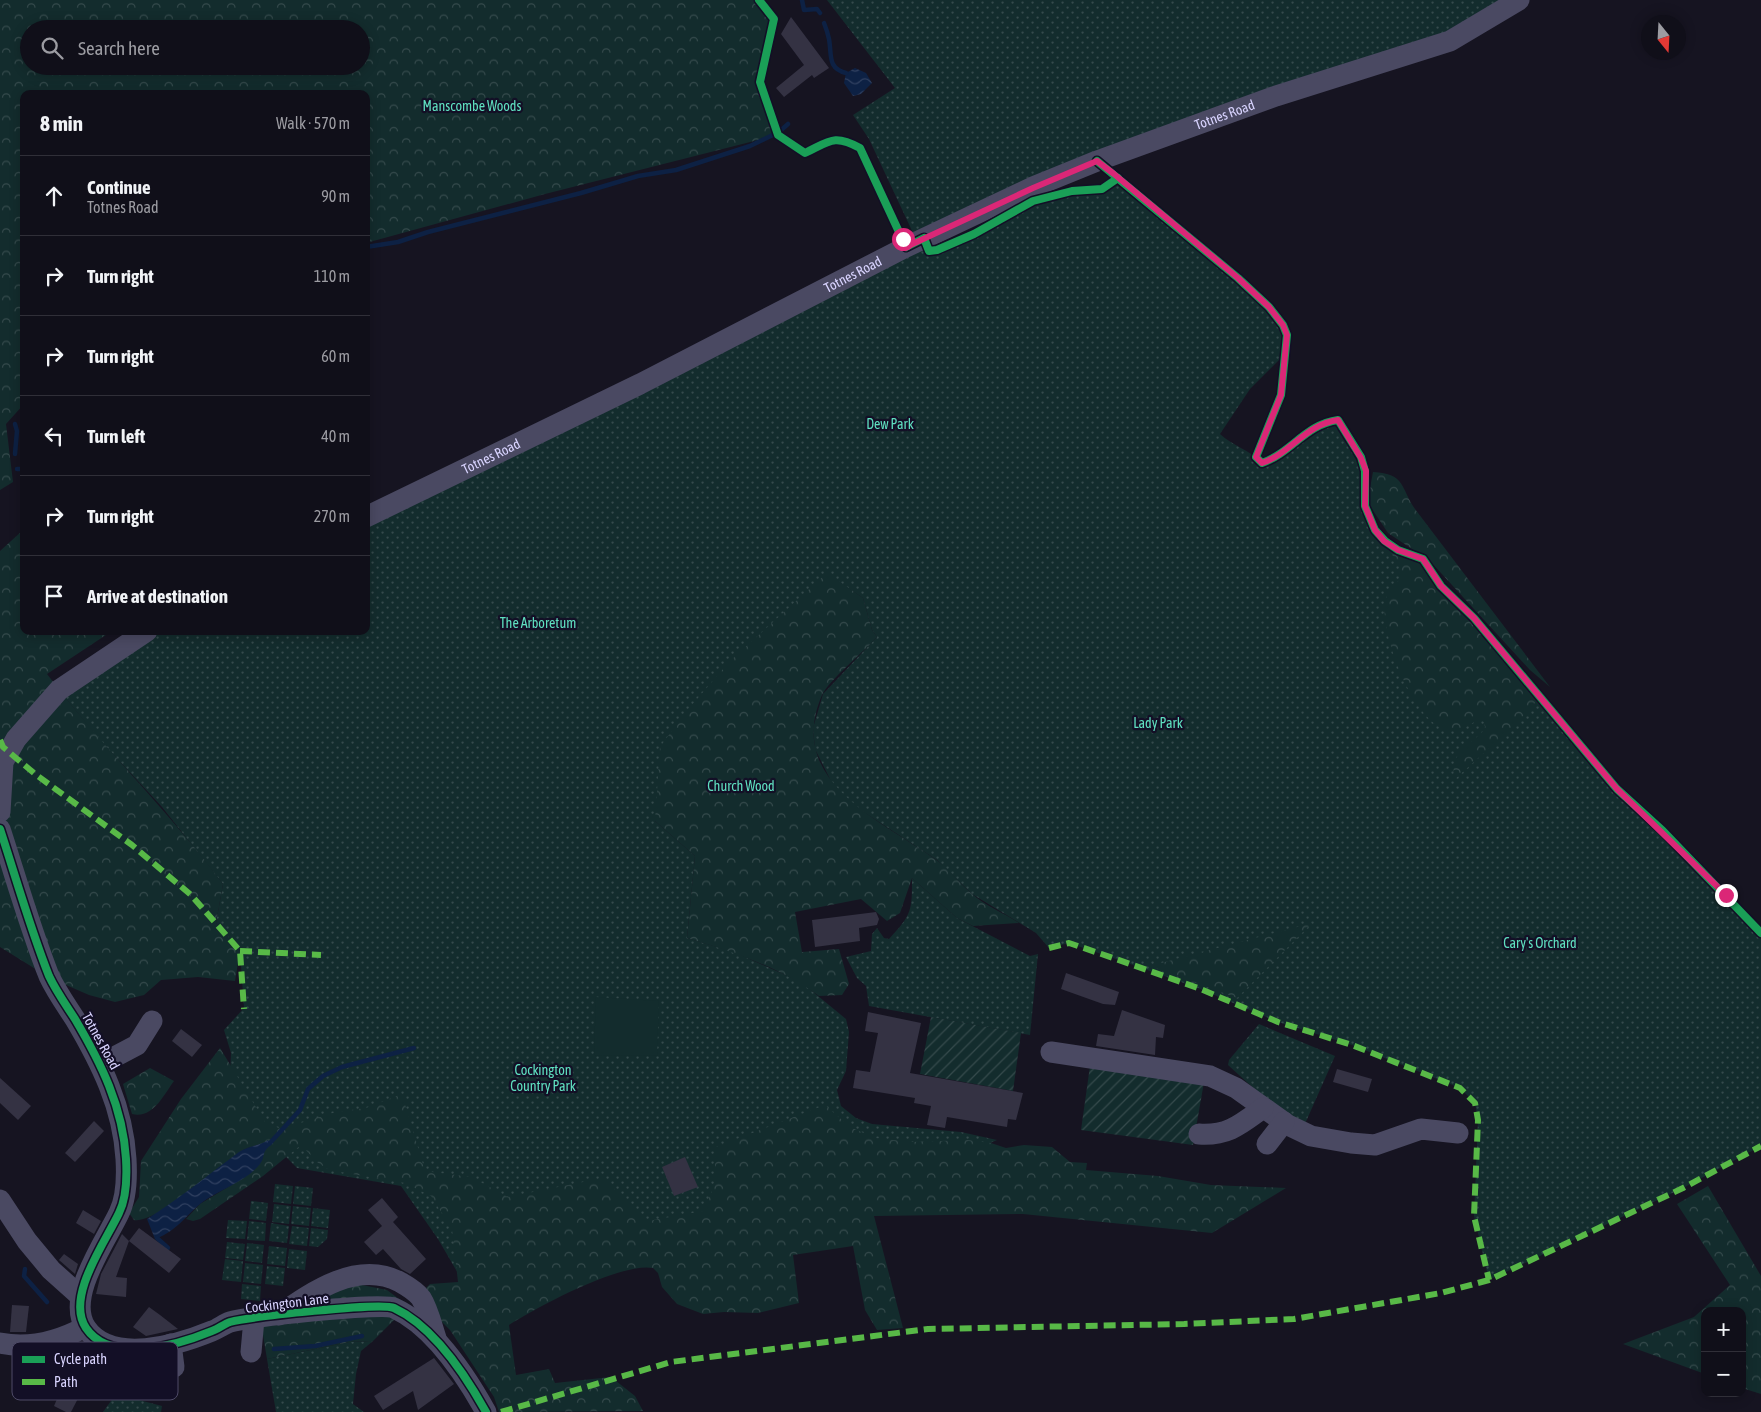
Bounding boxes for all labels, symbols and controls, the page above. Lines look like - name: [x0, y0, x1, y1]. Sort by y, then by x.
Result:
- north arrow: [1641, 15, 1686, 60]
- search box: [20, 20, 370, 75]
- icon: search: [38, 34, 66, 62]
- text: Search here: [78, 37, 160, 59]
- street label: Totnes Road: [1192, 96, 1257, 133]
- park label: Manscombe Woods: [423, 98, 521, 114]
- text: 8 min: [40, 111, 83, 135]
- text: Walk · 570 m: [276, 114, 350, 132]
- text: Continue: [87, 176, 151, 198]
- icon: ahead: [40, 182, 68, 210]
- text: 90 m: [321, 187, 350, 205]
- text: Totnes Road: [87, 198, 159, 216]
- route start: [892, 228, 915, 251]
- street label: Totnes Road: [821, 253, 884, 296]
- icon: right: [40, 262, 68, 290]
- text: Turn right: [87, 265, 154, 287]
- text: 110 m: [314, 267, 350, 285]
- icon: right: [40, 342, 68, 370]
- text: Turn right: [87, 345, 154, 367]
- text: 60 m: [321, 347, 350, 365]
- park label: Dew Park: [866, 416, 914, 432]
- icon: left: [40, 422, 68, 450]
- text: Turn left: [87, 425, 145, 447]
- text: 40 m: [321, 427, 350, 445]
- street label: Totnes Road: [459, 435, 523, 477]
- icon: right: [40, 502, 68, 530]
- text: Turn right: [87, 505, 154, 527]
- text: 270 m: [314, 507, 350, 525]
- icon: arrive: [40, 582, 68, 610]
- text: Arrive at destination: [87, 585, 228, 607]
- park label: The Arboretum: [500, 615, 576, 631]
- park label: Lady Park: [1133, 715, 1183, 731]
- park label: Church Wood: [707, 778, 775, 794]
- route end: [1715, 884, 1738, 907]
- park label: Cary's Orchard: [1503, 935, 1577, 951]
- street label: Totnes Road: [79, 1010, 123, 1072]
- park label: Cockington Country Park: [510, 1062, 576, 1094]
- street label: Cockington Lane: [244, 1290, 330, 1316]
- map controls: [1701, 1307, 1746, 1397]
- button: +: [1701, 1307, 1746, 1352]
- legend: [12, 1342, 178, 1400]
- text: Cycle path: [54, 1351, 107, 1367]
- button: −: [1701, 1352, 1746, 1397]
- text: Path: [54, 1374, 78, 1390]

